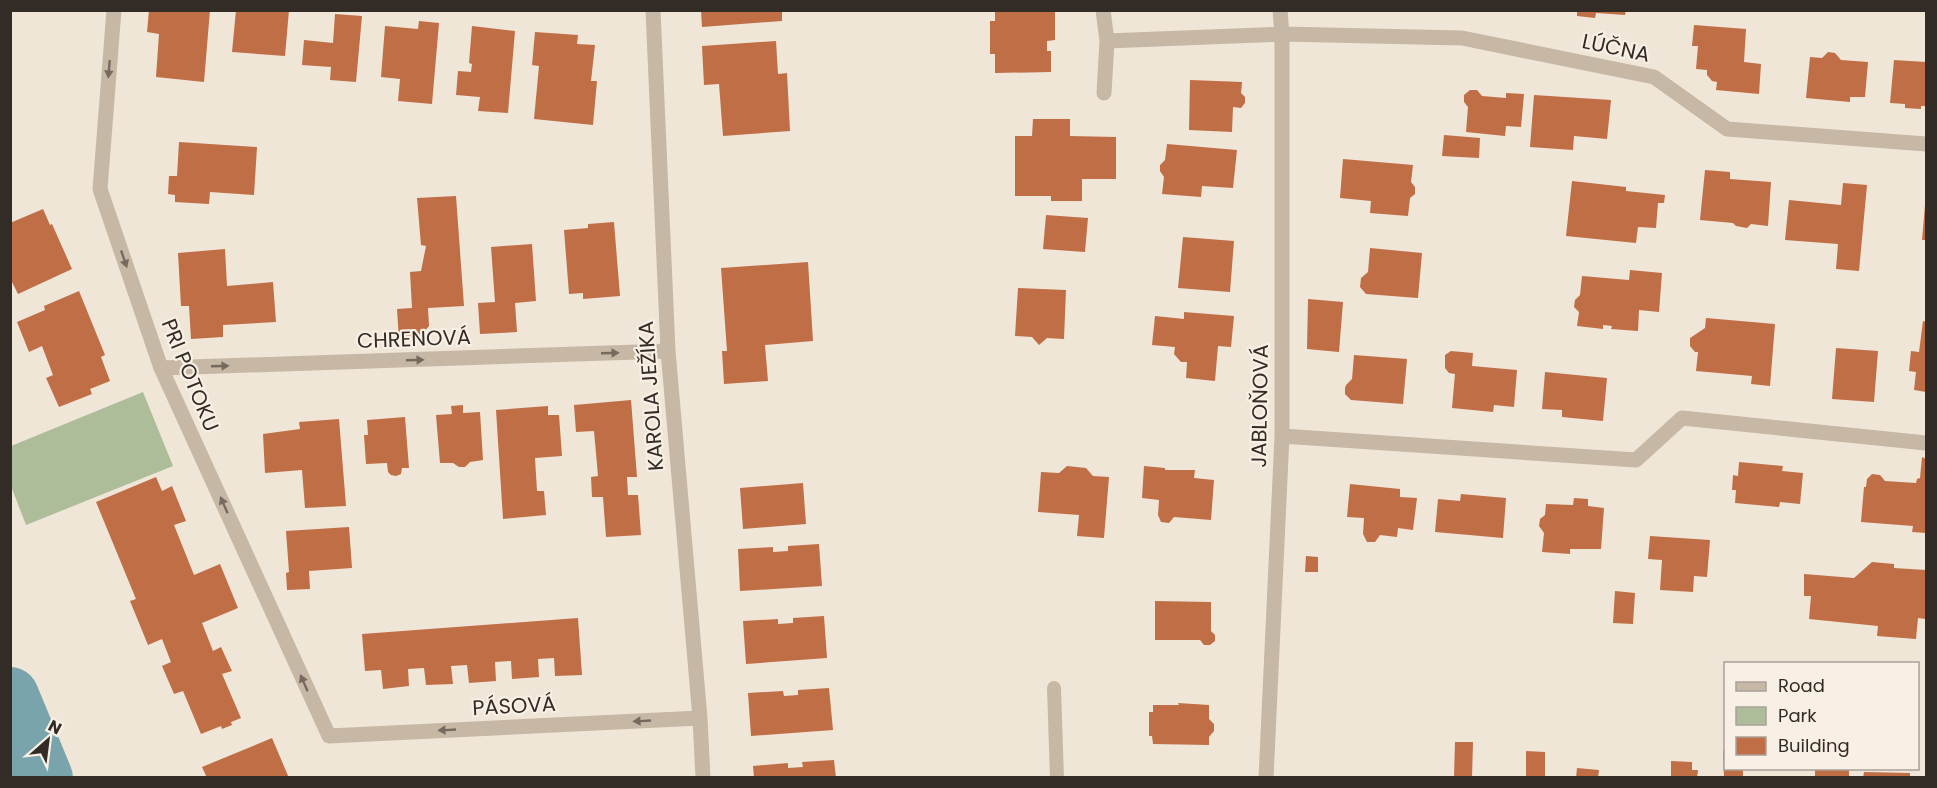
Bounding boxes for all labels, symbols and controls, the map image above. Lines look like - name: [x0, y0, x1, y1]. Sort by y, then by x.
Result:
- street label: LÚČNA: [1580, 26, 1653, 69]
- one-way arrow: [104, 59, 114, 78]
- one-way arrow: [119, 250, 129, 268]
- street label: PRI POTOKU: [155, 314, 226, 435]
- street label: KAROLA JEŽÍKA: [631, 320, 670, 472]
- street label: CHRENOVÁ: [357, 322, 471, 355]
- street label: JABLOŇOVÁ: [1244, 344, 1275, 468]
- one-way arrow: [600, 349, 619, 358]
- one-way arrow: [405, 355, 424, 364]
- one-way arrow: [210, 362, 229, 371]
- one-way arrow: [219, 497, 228, 514]
- legend: [1724, 662, 1919, 770]
- text: Road: [1778, 673, 1825, 698]
- one-way arrow: [300, 674, 309, 691]
- street label: PÁSOVÁ: [472, 689, 556, 722]
- text: Park: [1778, 703, 1817, 728]
- north arrow: [18, 710, 78, 770]
- text: N: [44, 714, 66, 740]
- one-way arrow: [633, 716, 652, 725]
- one-way arrow: [438, 726, 457, 735]
- text: Building: [1778, 733, 1850, 758]

